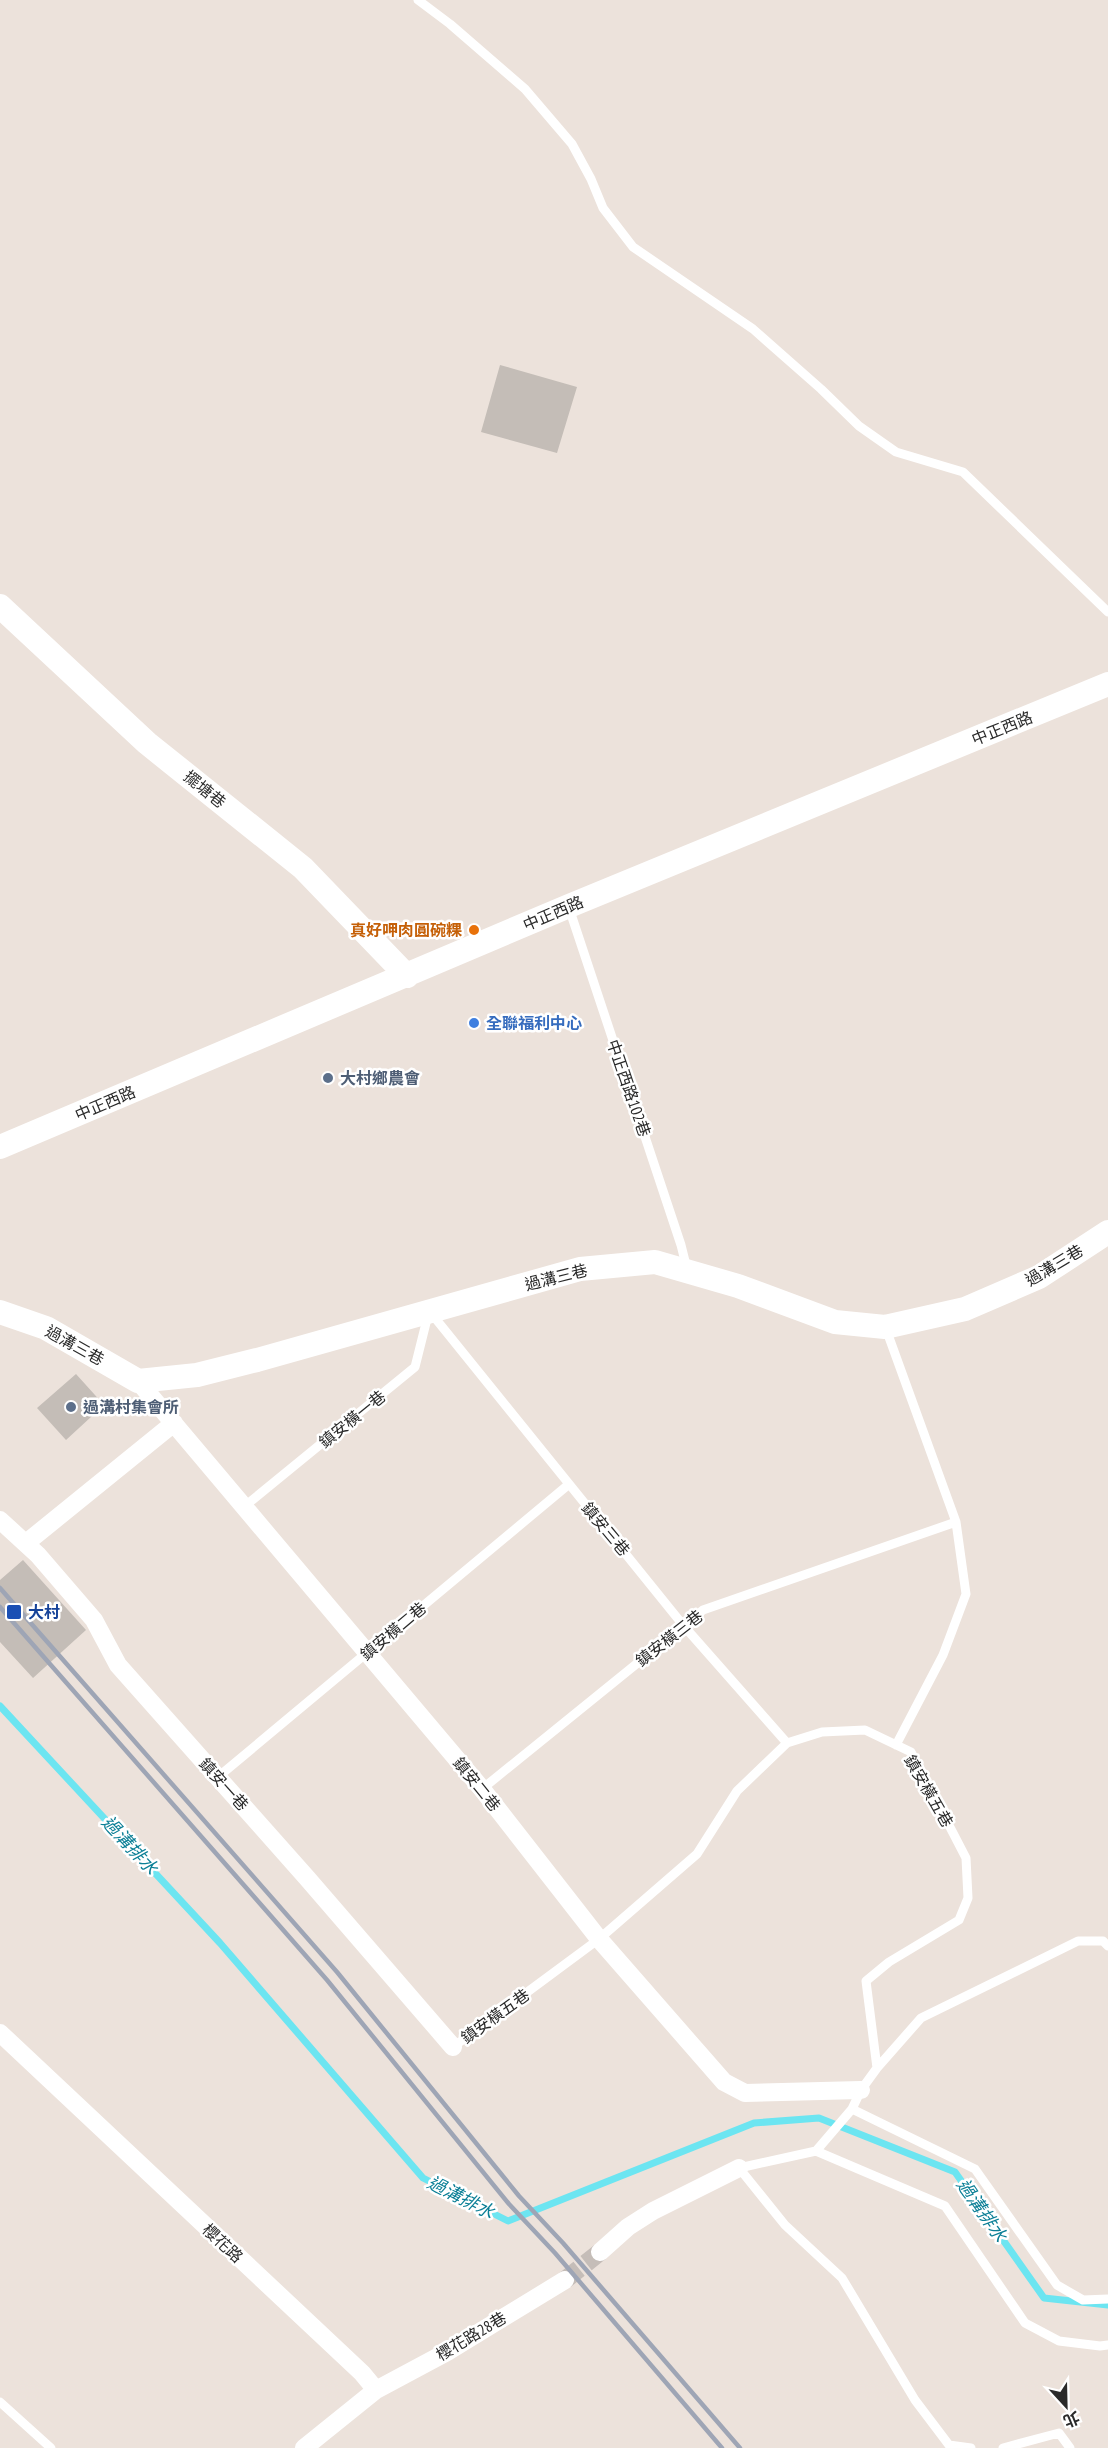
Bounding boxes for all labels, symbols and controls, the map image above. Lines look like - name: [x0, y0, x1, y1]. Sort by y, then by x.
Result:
- street label: 中正西路: [969, 707, 1035, 749]
- street label: 擺塘巷: [180, 766, 230, 812]
- street label: 中正西路: [520, 891, 586, 935]
- place label: 真好呷肉圓碗粿: [350, 920, 463, 940]
- marker: 真好呷肉圓碗粿: [467, 923, 481, 937]
- place label: 全聯福利中心: [486, 1013, 582, 1033]
- marker: 全聯福利中心: [467, 1016, 481, 1030]
- street label: 中正西路102巷: [603, 1037, 655, 1139]
- place label: 大村鄉農會: [340, 1068, 420, 1088]
- marker: 大村鄉農會: [321, 1071, 335, 1085]
- street label: 中正西路: [72, 1081, 138, 1125]
- street label: 過溝三巷: [1021, 1240, 1087, 1290]
- street label: 過溝三巷: [523, 1260, 589, 1294]
- street label: 過溝三巷: [42, 1321, 108, 1369]
- street label: 鎮安橫一巷: [315, 1386, 389, 1452]
- place label: 過溝村集會所: [83, 1397, 179, 1417]
- marker: 過溝村集會所: [64, 1400, 78, 1414]
- street label: 鎮安三巷: [578, 1498, 634, 1560]
- street label: 鎮安橫二巷: [356, 1598, 430, 1664]
- place label: 大村: [28, 1602, 60, 1622]
- marker: 大村: [5, 1603, 23, 1621]
- street label: 鎮安橫三巷: [631, 1605, 707, 1671]
- street label: 鎮安橫五巷: [900, 1751, 958, 1831]
- street label: 鎮安二巷: [449, 1753, 505, 1815]
- street label: 鎮安一巷: [195, 1754, 253, 1814]
- water label: 過溝排水: [97, 1811, 164, 1880]
- street label: 鎮安橫五巷: [457, 1984, 533, 2048]
- water label: 過溝排水: [424, 2170, 499, 2224]
- water label: 過溝排水: [952, 2174, 1013, 2247]
- street label: 櫻花路: [199, 2219, 247, 2267]
- street label: 櫻花路28巷: [432, 2307, 510, 2365]
- north arrow: [1036, 2376, 1096, 2436]
- text: 北: [1060, 2408, 1083, 2432]

